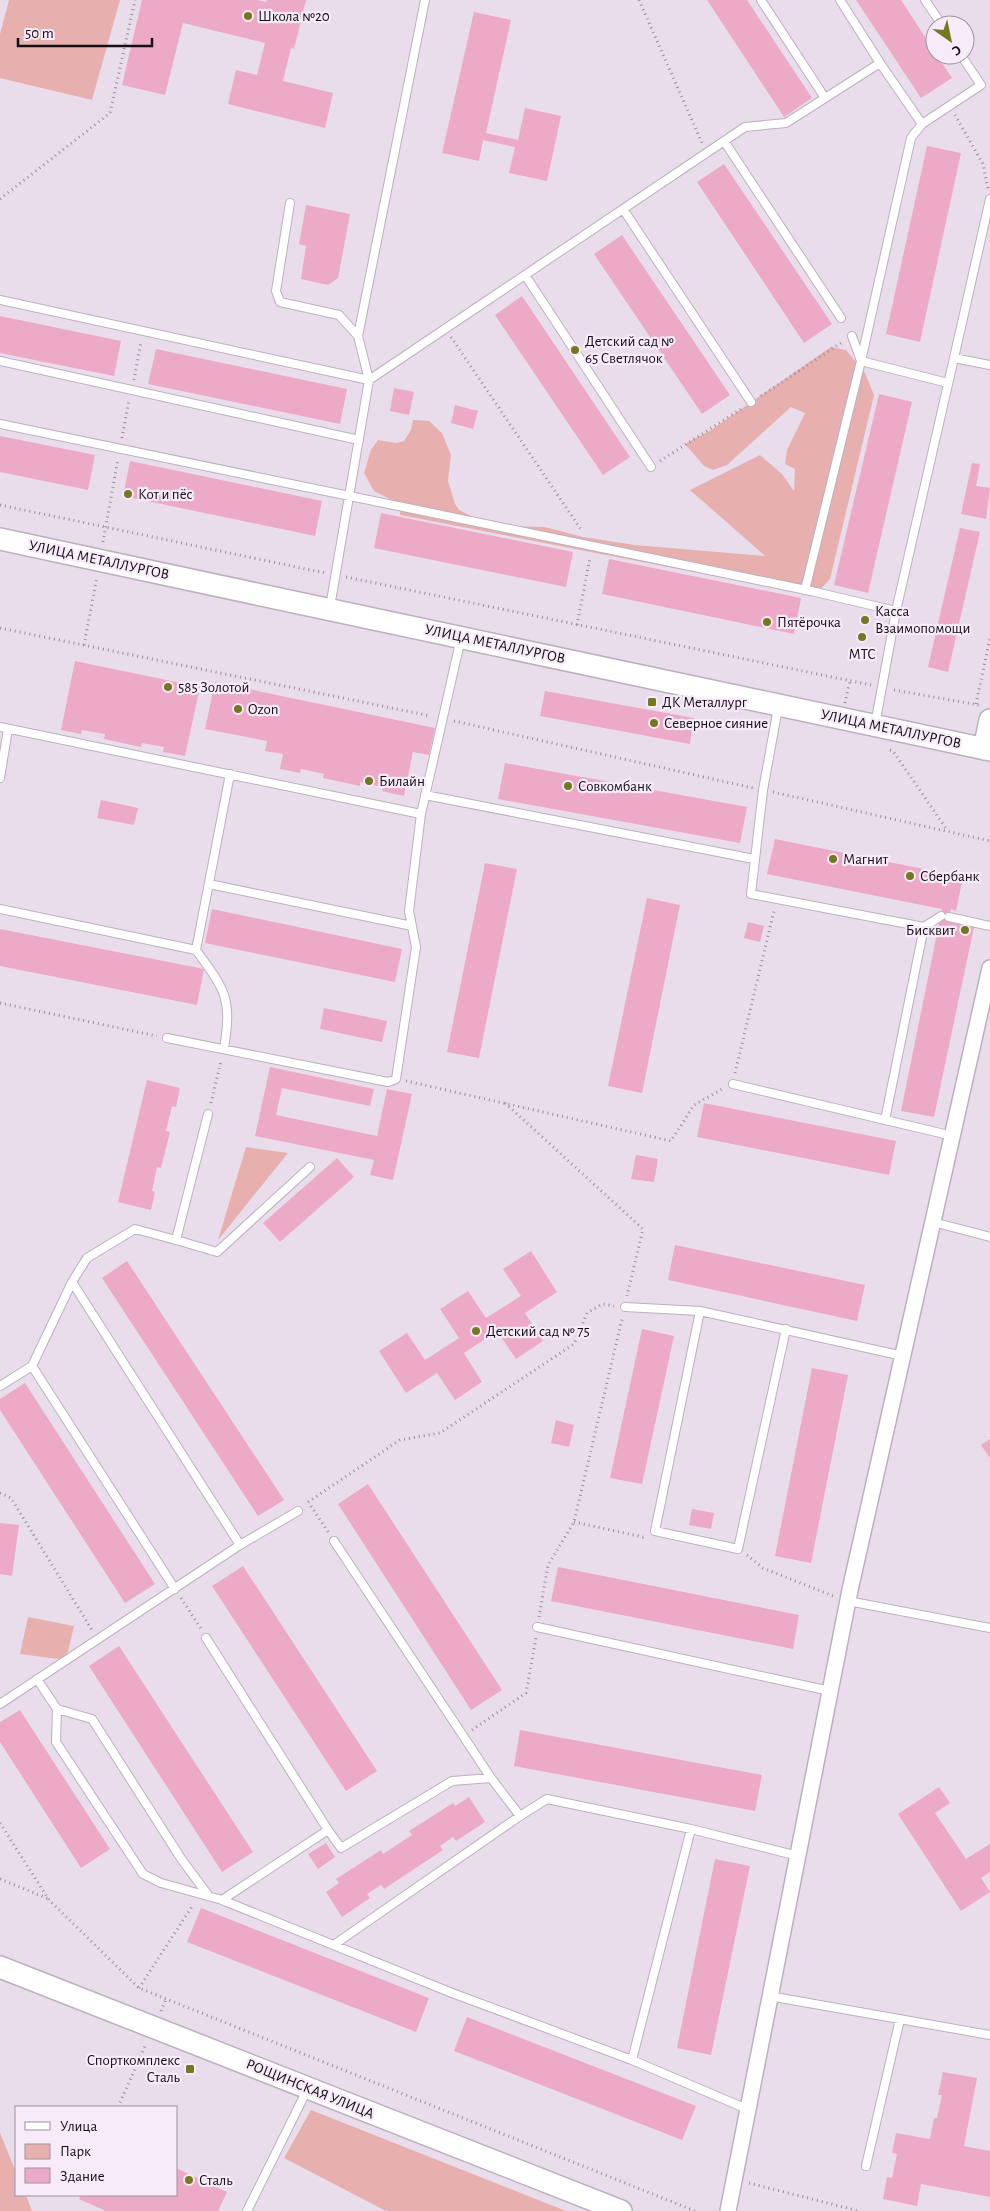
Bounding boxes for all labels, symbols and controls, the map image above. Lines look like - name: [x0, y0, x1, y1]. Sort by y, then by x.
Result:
- place label: Школа №20: [258, 9, 330, 24]
- marker: Школа №20: [242, 10, 254, 22]
- scale bar: [18, 15, 151, 47]
- north arrow: [925, 15, 975, 65]
- text: 50 m: [25, 26, 54, 41]
- text: С: [949, 42, 964, 58]
- place label: Детский сад № 65 Светлячок: [585, 334, 674, 366]
- marker: Детский сад № 65 Светлячок: [569, 344, 581, 356]
- place label: Кот и пёс: [138, 487, 193, 502]
- marker: Кот и пёс: [122, 488, 134, 500]
- street label: УЛИЦА МЕТАЛЛУРГОВ: [27, 538, 171, 582]
- place label: Касса Взаимопомощи: [875, 604, 970, 636]
- marker: Касса Взаимопомощи: [859, 614, 871, 626]
- place label: Пятёрочка: [777, 615, 841, 630]
- marker: Пятёрочка: [761, 616, 773, 628]
- street label: УЛИЦА МЕТАЛЛУРГОВ: [423, 622, 567, 666]
- marker: МТС: [856, 631, 868, 643]
- place label: МТС: [848, 647, 876, 662]
- place label: 585 Золотой: [178, 680, 249, 695]
- marker: 585 Золотой: [162, 681, 174, 693]
- place label: ДК Металлург: [662, 695, 748, 710]
- marker: ДК Металлург: [646, 696, 658, 708]
- place label: Ozon: [248, 702, 278, 717]
- marker: Ozon: [232, 703, 244, 715]
- street label: УЛИЦА МЕТАЛЛУРГОВ: [819, 707, 963, 751]
- place label: Северное сияние: [664, 716, 768, 731]
- marker: Северное сияние: [648, 717, 660, 729]
- place label: Билайн: [379, 774, 425, 789]
- marker: Билайн: [363, 775, 375, 787]
- place label: Совкомбанк: [578, 779, 652, 794]
- marker: Совкомбанк: [562, 780, 574, 792]
- place label: Магнит: [843, 852, 889, 867]
- marker: Магнит: [827, 853, 839, 865]
- place label: Сбербанк: [920, 869, 980, 884]
- marker: Сбербанк: [904, 870, 916, 882]
- place label: Бисквит: [906, 923, 956, 938]
- marker: Бисквит: [959, 924, 971, 936]
- place label: Детский сад № 75: [486, 1324, 590, 1339]
- marker: Детский сад № 75: [470, 1325, 482, 1337]
- place label: Спорткомплекс Сталь: [87, 2053, 181, 2085]
- street label: РОЩИНСКАЯ УЛИЦА: [244, 2056, 376, 2122]
- marker: Спорткомплекс Сталь: [184, 2063, 196, 2075]
- legend: [15, 2106, 178, 2196]
- text: Улица: [60, 2119, 97, 2134]
- text: Парк: [60, 2144, 91, 2159]
- text: Здание: [60, 2169, 105, 2184]
- place label: Сталь: [199, 2173, 233, 2188]
- marker: Сталь: [183, 2174, 195, 2186]

